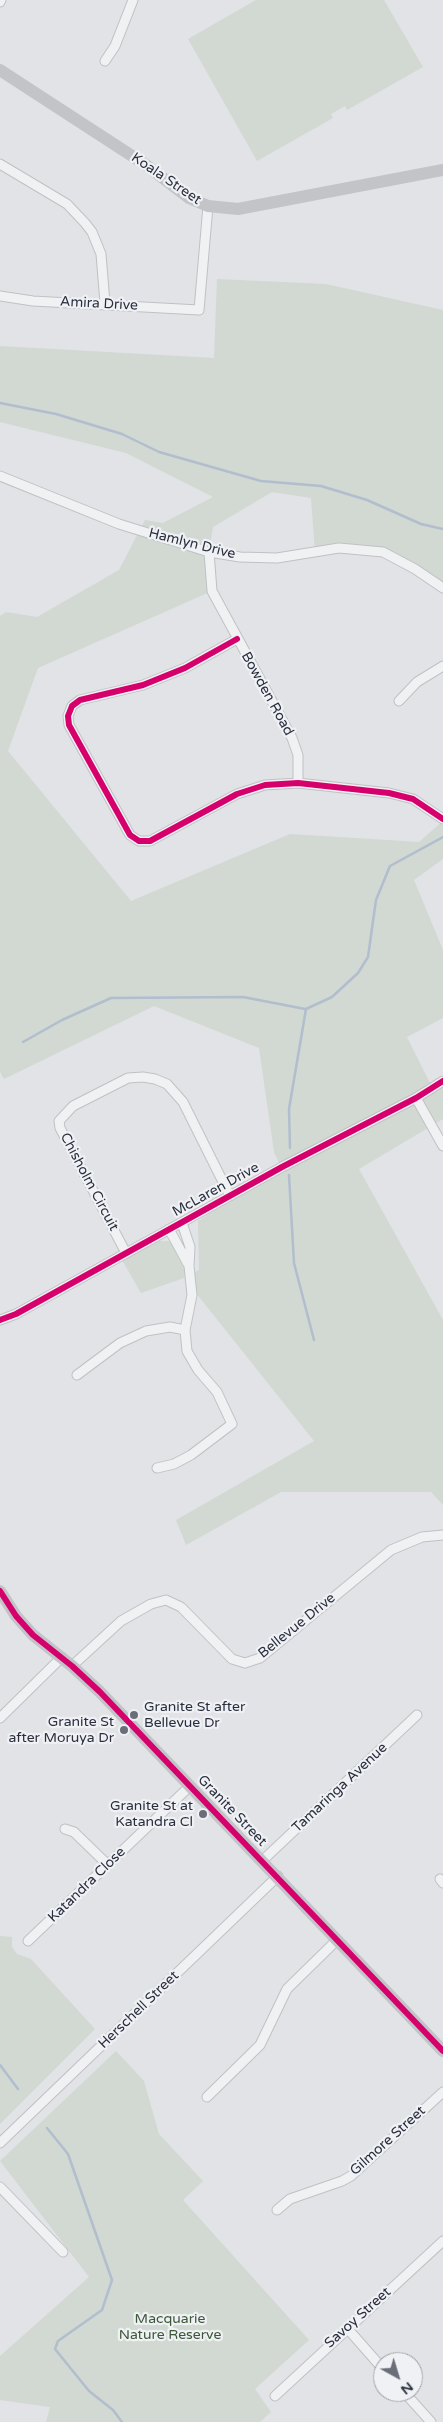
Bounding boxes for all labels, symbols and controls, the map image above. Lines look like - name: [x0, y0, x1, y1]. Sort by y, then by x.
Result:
- street label: Koala Street: [128, 149, 204, 209]
- street label: Amira Drive: [60, 294, 138, 314]
- street label: Hamlyn Drive: [147, 525, 237, 563]
- street label: Bowden Road: [237, 649, 297, 739]
- street label: Chisholm Circuit: [56, 1130, 122, 1234]
- street label: McLaren Drive: [170, 1159, 262, 1221]
- street label: Bellevue Drive: [255, 1590, 339, 1662]
- place label: Granite St after Bellevue Dr: [144, 1699, 245, 1731]
- marker: Granite St after Bellevue Dr: [128, 1709, 140, 1721]
- place label: Granite St after Moruya Dr: [9, 1714, 114, 1746]
- marker: Granite St after Moruya Dr: [118, 1724, 130, 1736]
- street label: Tamaringa Avenue: [289, 1740, 391, 1836]
- street label: Granite Street: [194, 1772, 270, 1850]
- place label: Granite St at Katandra Cl: [110, 1798, 193, 1830]
- marker: Granite St at Katandra Cl: [197, 1808, 209, 1820]
- street label: Katandra Close: [45, 1844, 129, 1926]
- street label: Herschell Street: [95, 1968, 183, 2052]
- street label: Gilmore Street: [347, 2103, 429, 2179]
- street label: Savoy Street: [321, 2284, 395, 2352]
- park label: Macquarie Nature Reserve: [119, 2311, 221, 2344]
- north arrow: [373, 2352, 423, 2402]
- text: N: [397, 2378, 417, 2398]

